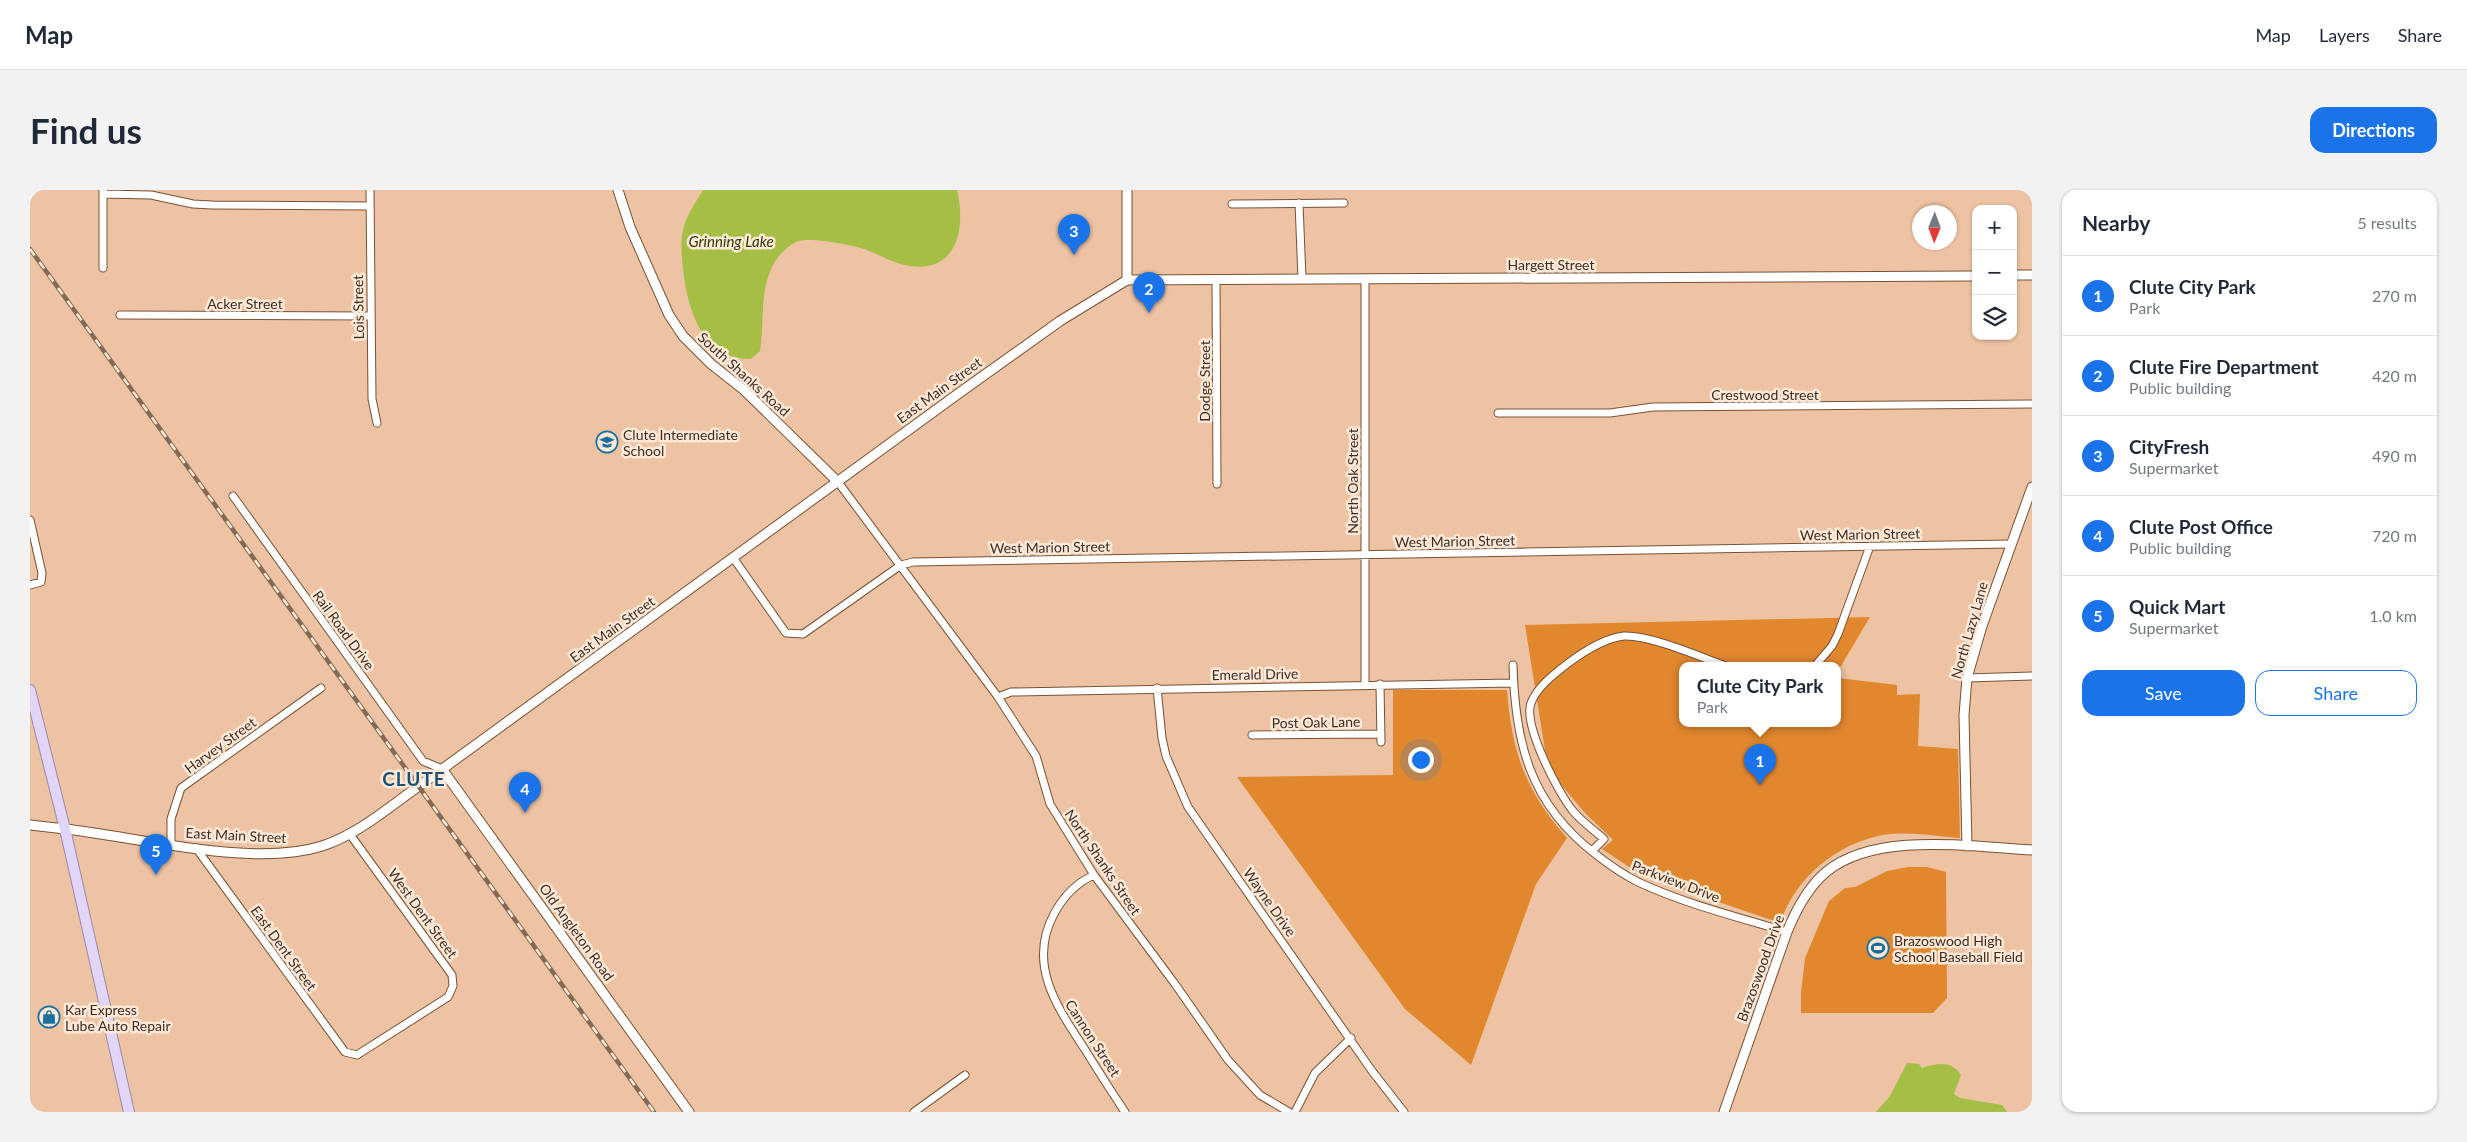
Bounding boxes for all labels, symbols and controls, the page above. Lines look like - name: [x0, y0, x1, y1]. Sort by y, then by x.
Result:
- text: Map: [25, 20, 73, 49]
- text: Map: [2255, 24, 2291, 46]
- text: Layers: [2319, 24, 2370, 46]
- text: Share: [2398, 24, 2442, 46]
- button: Directions: [2310, 107, 2437, 153]
- text: Find us: [30, 109, 142, 151]
- north arrow: [1912, 205, 1957, 250]
- map controls: [1972, 205, 2017, 340]
- button: +: [1972, 205, 2017, 250]
- text: Nearby: [2082, 210, 2150, 235]
- text: 5 results: [2357, 213, 2417, 232]
- pin: 3: [1058, 214, 1090, 255]
- water label: Grinning Lake: [688, 232, 774, 250]
- button: −: [1972, 250, 2017, 295]
- street label: Hargett Street: [1508, 256, 1594, 273]
- pin: 2: [1133, 272, 1165, 313]
- street label: Lois Street: [349, 275, 367, 339]
- text: Clute City Park: [2129, 275, 2256, 298]
- text: 1: [2093, 286, 2103, 305]
- text: 270 m: [2372, 286, 2417, 305]
- street label: Acker Street: [207, 295, 283, 312]
- button: layers: [1972, 295, 2017, 340]
- text: Park: [2129, 298, 2160, 317]
- street label: South Shanks Road: [695, 328, 793, 420]
- street label: Dodge Street: [1196, 340, 1213, 422]
- street label: East Main Street: [893, 353, 985, 427]
- text: Clute Fire Department: [2129, 355, 2319, 378]
- text: 2: [2093, 366, 2103, 385]
- text: 420 m: [2372, 366, 2417, 385]
- text: Public building: [2129, 378, 2231, 397]
- street label: Crestwood Street: [1711, 386, 1819, 403]
- place label: Clute Intermediate School: [623, 426, 738, 459]
- street label: North Oak Street: [1344, 428, 1361, 534]
- school or university icon: Clute Intermediate School: [595, 430, 619, 454]
- text: CityFresh: [2129, 435, 2209, 458]
- text: 3: [2093, 446, 2103, 465]
- text: 490 m: [2372, 446, 2417, 465]
- text: Supermarket: [2129, 458, 2218, 477]
- text: Clute Post Office: [2129, 515, 2273, 538]
- street label: West Marion Street: [1800, 524, 1920, 544]
- text: 4: [2093, 526, 2103, 545]
- text: 720 m: [2372, 526, 2417, 545]
- street label: West Marion Street: [1395, 531, 1515, 551]
- street label: West Marion Street: [990, 537, 1110, 557]
- text: Public building: [2129, 538, 2231, 557]
- street label: North Lazy Lane: [1947, 579, 1991, 681]
- street label: Rail Road Drive: [310, 587, 378, 673]
- street label: East Main Street: [566, 592, 658, 666]
- text: Quick Mart: [2129, 595, 2225, 618]
- text: 5: [2093, 606, 2103, 625]
- text: 1.0 km: [2369, 606, 2417, 625]
- text: Supermarket: [2129, 618, 2218, 637]
- popup: [1679, 662, 1841, 727]
- street label: Emerald Drive: [1211, 665, 1299, 683]
- button: Save: [2082, 670, 2245, 716]
- button: Share: [2255, 670, 2417, 716]
- text: Clute City Park: [1697, 674, 1823, 697]
- text: Park: [1697, 697, 1728, 716]
- street label: Harvey Street: [181, 713, 259, 777]
- street label: Post Oak Lane: [1272, 713, 1360, 731]
- pin: 1: [1744, 744, 1776, 785]
- your location: [1408, 747, 1434, 773]
- district label: CLUTE: [382, 767, 446, 790]
- pin: 4: [509, 772, 541, 813]
- street label: North Shanks Street: [1061, 806, 1145, 918]
- street label: East Main Street: [185, 824, 287, 846]
- pin: 5: [140, 834, 172, 875]
- street label: Parkview Drive: [1630, 856, 1722, 906]
- street label: Wayne Drive: [1240, 864, 1300, 940]
- street label: West Dent Street: [385, 865, 461, 961]
- street label: Old Angleton Road: [536, 880, 618, 984]
- street label: East Dent Street: [248, 902, 320, 994]
- street label: Brazoswood Drive: [1733, 912, 1787, 1024]
- place label: Brazoswood High School Baseball Field: [1894, 932, 2023, 965]
- sports icon: Brazoswood High School Baseball Field: [1866, 936, 1890, 960]
- street label: Cannon Street: [1062, 996, 1124, 1080]
- place label: Kar Express Lube Auto Repair: [65, 1001, 171, 1034]
- shop icon: Kar Express Lube Auto Repair: [37, 1005, 61, 1029]

